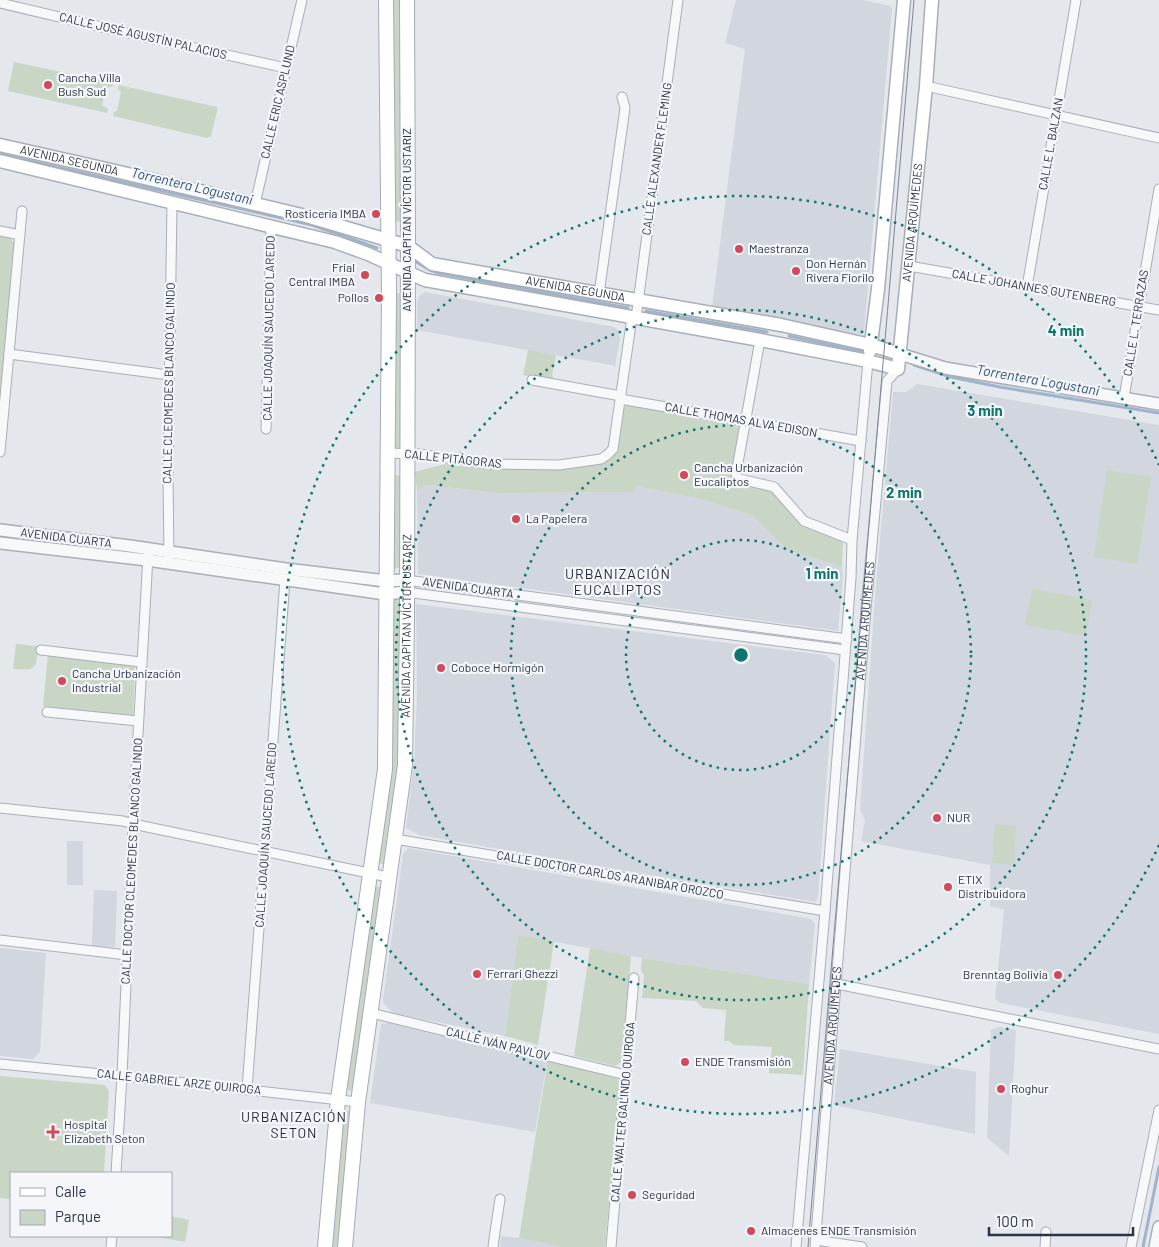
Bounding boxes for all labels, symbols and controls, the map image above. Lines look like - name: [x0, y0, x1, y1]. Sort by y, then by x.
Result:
- street label: CALLE JOSÉ AGUSTÍN PALACIOS: [58, 9, 228, 61]
- street label: CALLE ERIC ASPLUND: [257, 44, 297, 160]
- place label: Cancha Villa Bush Sud: [58, 70, 121, 98]
- marker: Cancha Villa Bush Sud: [42, 79, 54, 91]
- street label: CALLE ALEXANDER FLEMING: [638, 82, 674, 236]
- street label: CALLE L. BALZAN: [1035, 96, 1065, 191]
- street label: AVENIDA CAPITAN VÍCTOR USTARIZ: [399, 128, 413, 312]
- street label: AVENIDA SEGUNDA: [19, 142, 120, 178]
- water label: Torrentera Logustani: [129, 163, 255, 208]
- street label: AVENIDA ARQUÍMEDES: [899, 163, 924, 282]
- place label: Rosticería IMBA: [285, 206, 366, 220]
- marker: Rosticería IMBA: [370, 208, 382, 220]
- street label: CALLE JOAQUÍN SAUCEDO LAREDO: [259, 235, 277, 421]
- place label: Maestranza: [749, 241, 809, 255]
- marker: Maestranza: [733, 243, 745, 255]
- place label: Don Hernán Rivera Fiorilo: [806, 256, 874, 284]
- place label: Frial Central IMBA: [289, 260, 355, 288]
- marker: Don Hernán Rivera Fiorilo: [790, 265, 802, 277]
- street label: CALLE JOHANNES GUTENBERG: [951, 266, 1117, 308]
- marker: Frial Central IMBA: [359, 269, 371, 281]
- street label: CALLE L. TERRAZAS: [1120, 269, 1150, 377]
- street label: AVENIDA SEGUNDA: [525, 273, 626, 304]
- street label: CALLE CLEOMEDES BLANCO GALINDO: [159, 282, 177, 484]
- place label: Pollos: [338, 290, 369, 304]
- marker: Pollos: [373, 292, 385, 304]
- text: 4 min: [1048, 321, 1084, 339]
- water label: Torrentera Logustani: [975, 360, 1101, 399]
- street label: CALLE THOMAS ALVA EDISON: [664, 399, 819, 439]
- text: 3 min: [967, 401, 1003, 419]
- street label: CALLE PITÁGORAS: [404, 446, 502, 470]
- place label: Cancha Urbanización Eucaliptos: [694, 460, 803, 488]
- marker: Cancha Urbanización Eucaliptos: [678, 469, 690, 481]
- text: 2 min: [886, 483, 922, 501]
- place label: La Papelera: [526, 511, 587, 525]
- marker: La Papelera: [510, 513, 522, 525]
- street label: AVENIDA CUARTA: [20, 524, 113, 550]
- street label: AVENIDA CAPITAN VÍCTOR USTARIZ: [398, 534, 413, 718]
- street label: AVENIDA ARQUÍMEDES: [852, 561, 876, 681]
- text: 1 min: [806, 564, 838, 582]
- district label: URBANIZACIÓN EUCALIPTOS: [565, 565, 671, 598]
- street label: AVENIDA CUARTA: [422, 574, 515, 600]
- centre of rings: [732, 646, 750, 664]
- place label: Coboce Hormigón: [451, 660, 544, 674]
- marker: Coboce Hormigón: [435, 662, 447, 674]
- place label: Cancha Urbanización Industrial: [72, 666, 181, 694]
- marker: Cancha Urbanización Industrial: [56, 675, 68, 687]
- street label: CALLE DOCTOR CLEOMEDES BLANCO GALINDO: [118, 737, 144, 985]
- street label: CALLE JOAQUÍN SAUCEDO LAREDO: [252, 742, 278, 928]
- place label: NUR: [947, 810, 970, 824]
- marker: NUR: [931, 812, 943, 824]
- street label: CALLE DOCTOR CARLOS ARANIBAR OROZCO: [496, 847, 725, 901]
- place label: ETIX Distribuidora: [958, 872, 1026, 900]
- marker: ETIX Distribuidora: [942, 881, 954, 893]
- place label: Ferrari Ghezzi: [487, 966, 558, 980]
- street label: AVENIDA ARQUÍMEDES: [820, 966, 843, 1085]
- place label: Brenntag Bolivia: [963, 967, 1048, 981]
- marker: Ferrari Ghezzi: [471, 968, 483, 980]
- marker: Brenntag Bolivia: [1052, 969, 1064, 981]
- street label: CALLE WALTER GALINDO QUIROGA: [607, 1021, 637, 1203]
- street label: CALLE IVÁN PAVLOV: [445, 1023, 552, 1063]
- place label: ENDE Transmisión: [695, 1054, 791, 1068]
- marker: ENDE Transmisión: [679, 1056, 691, 1068]
- street label: CALLE GABRIEL ARZE QUIROGA: [96, 1065, 262, 1097]
- place label: Roghur: [1011, 1081, 1049, 1095]
- marker: Roghur: [995, 1083, 1007, 1095]
- district label: URBANIZACIÓN SETON: [241, 1108, 347, 1141]
- place label: Hospital Elizabeth Seton: [64, 1117, 145, 1145]
- marker: Hospital Elizabeth Seton: [46, 1125, 60, 1139]
- legend: [10, 1172, 172, 1237]
- text: Calle: [55, 1182, 87, 1200]
- place label: Seguridad: [642, 1187, 695, 1201]
- marker: Seguridad: [626, 1189, 638, 1201]
- scale bar: [989, 1204, 1133, 1236]
- text: Parque: [55, 1207, 101, 1225]
- text: 100 m: [996, 1212, 1034, 1230]
- place label: Almacenes ENDE Transmisión: [761, 1223, 916, 1237]
- marker: Almacenes ENDE Transmisión: [745, 1225, 757, 1237]

